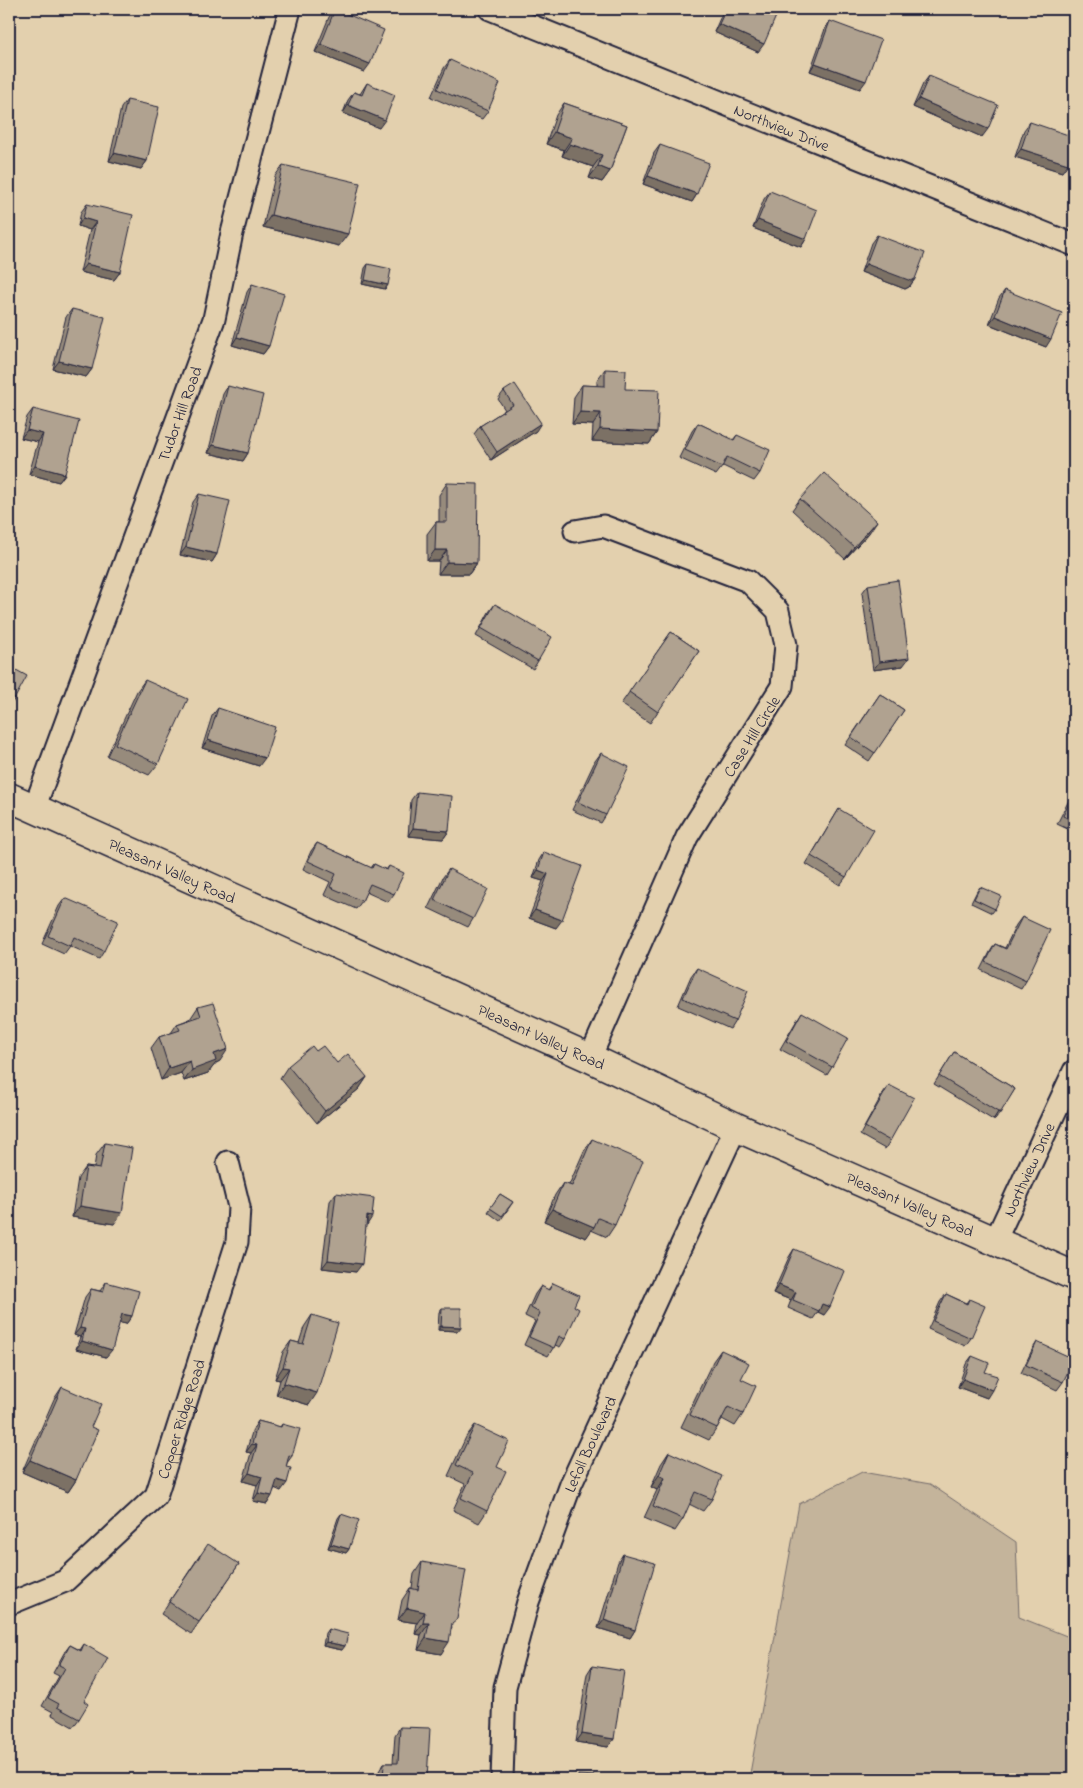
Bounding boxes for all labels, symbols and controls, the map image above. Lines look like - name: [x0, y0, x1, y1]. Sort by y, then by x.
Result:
- street label: Northview Drive: [730, 99, 834, 159]
- street label: Tudor Hill Road: [153, 363, 210, 466]
- street label: Case Hill Circle: [718, 691, 788, 782]
- street label: Pleasant Valley Road: [104, 833, 239, 911]
- street label: Pleasant Valley Road: [473, 999, 609, 1077]
- street label: Northview Drive: [998, 1118, 1063, 1221]
- street label: Pleasant Valley Road: [842, 1167, 977, 1244]
- street label: Copper Ridge Road: [152, 1356, 213, 1483]
- street label: Lefoll Boulevard: [559, 1393, 624, 1496]

